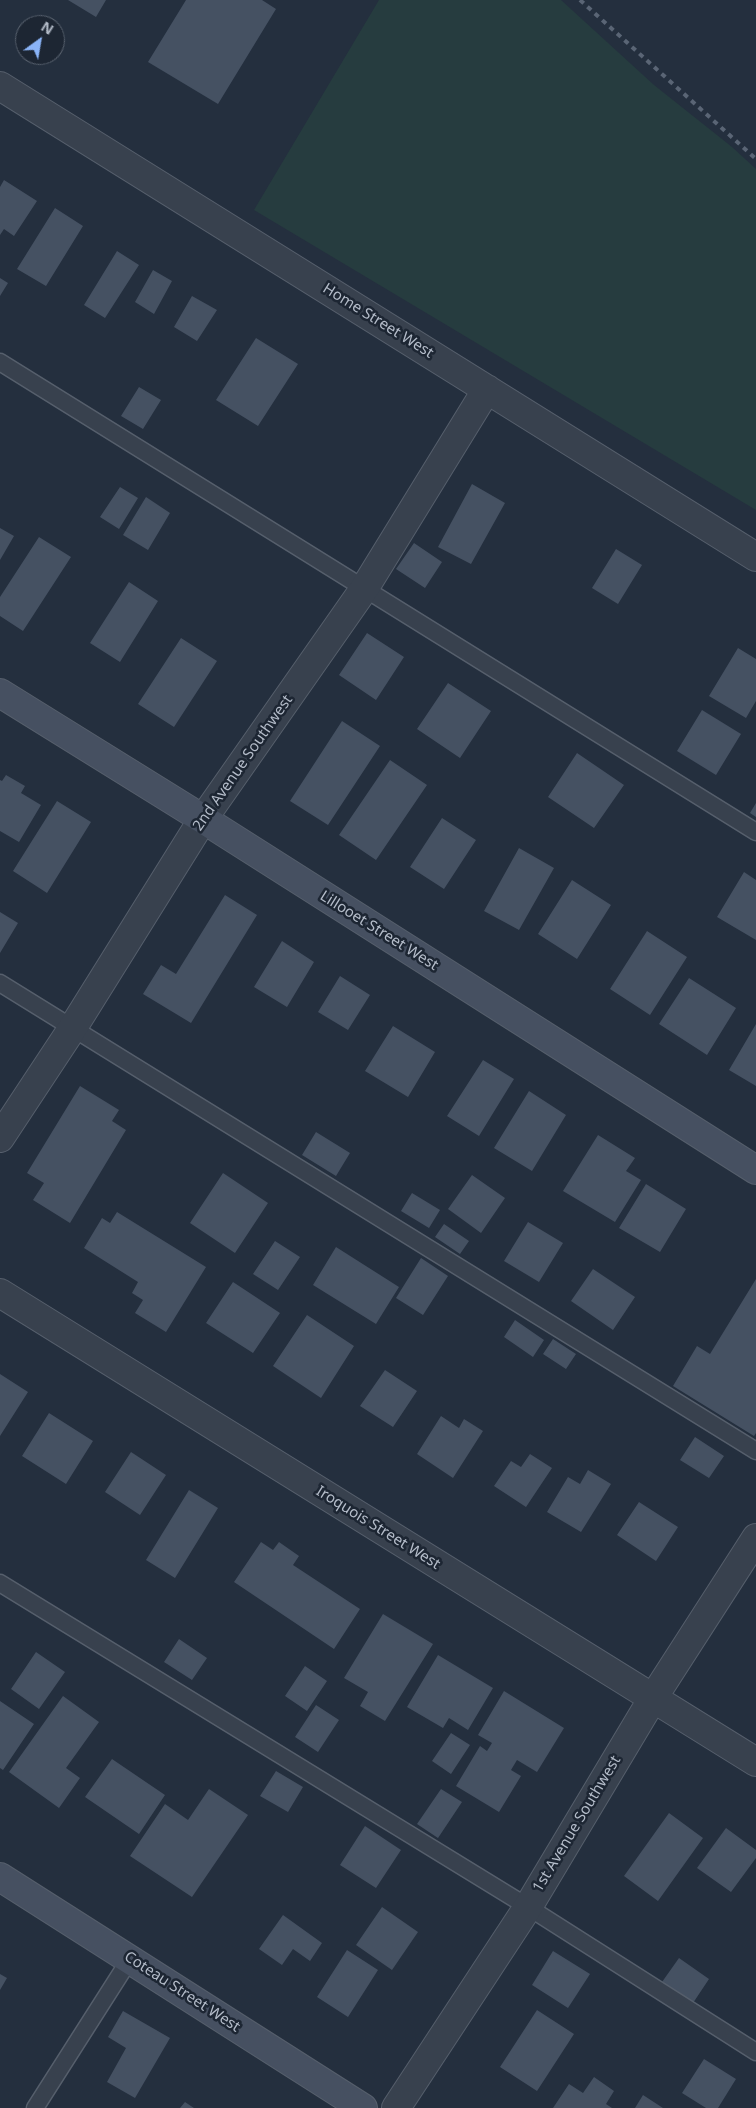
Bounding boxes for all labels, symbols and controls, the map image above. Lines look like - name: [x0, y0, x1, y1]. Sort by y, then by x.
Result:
- north arrow: [15, 15, 65, 65]
- text: N: [38, 17, 58, 39]
- street label: Home Street West: [319, 280, 437, 362]
- street label: 2nd Avenue Southwest: [189, 692, 297, 834]
- street label: Lillooet Street West: [317, 887, 441, 975]
- street label: Iroquois Street West: [313, 1482, 443, 1574]
- street label: 1st Avenue Southwest: [529, 1753, 625, 1895]
- street label: Coteau Street West: [121, 1948, 243, 2036]

